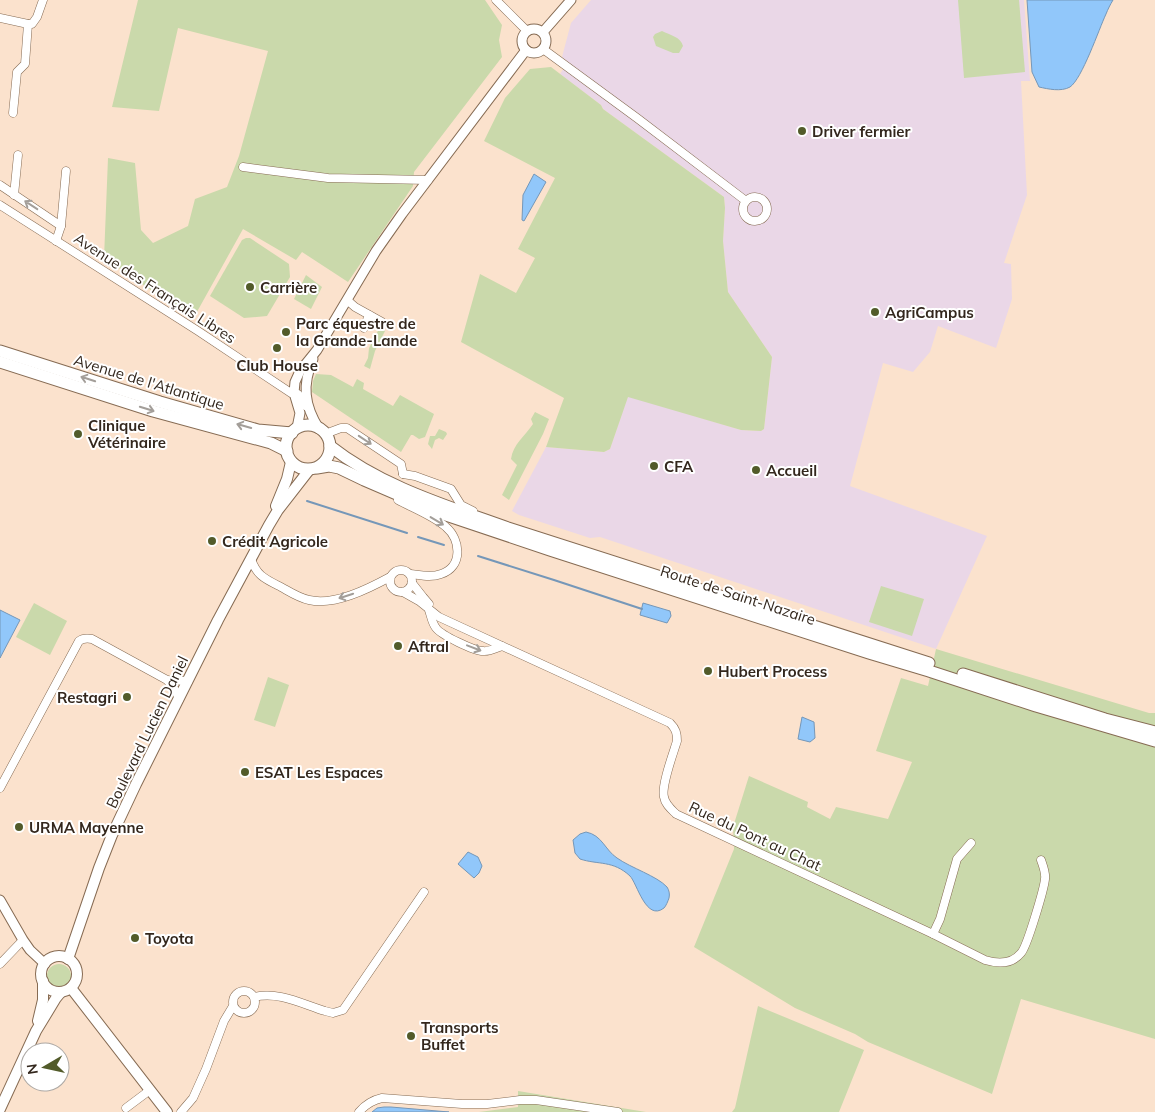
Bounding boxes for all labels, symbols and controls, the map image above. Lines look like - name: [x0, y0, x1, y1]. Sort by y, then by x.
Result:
- place label: Driver fermier: [812, 122, 911, 141]
- marker: Driver fermier: [796, 125, 808, 137]
- one-way arrow: [24, 200, 38, 210]
- street label: Avenue des Français Libres: [71, 229, 239, 347]
- place label: Carrière: [260, 278, 317, 297]
- marker: Carrière: [244, 281, 256, 293]
- place label: AgriCampus: [885, 303, 974, 322]
- marker: AgriCampus: [869, 306, 881, 318]
- place label: Parc équestre de la Grande-Lande: [296, 314, 417, 350]
- marker: Parc équestre de la Grande-Lande: [280, 326, 292, 338]
- marker: Club House: [271, 342, 283, 354]
- street label: Avenue de l'Atlantique: [72, 350, 226, 414]
- place label: Club House: [236, 356, 318, 375]
- one-way arrow: [81, 374, 97, 383]
- one-way arrow: [138, 404, 154, 414]
- place label: Clinique Vétérinaire: [87, 416, 166, 452]
- one-way arrow: [236, 420, 252, 430]
- marker: Clinique Vétérinaire: [72, 428, 84, 440]
- one-way arrow: [358, 435, 372, 445]
- place label: CFA: [664, 457, 694, 476]
- marker: CFA: [648, 460, 660, 472]
- place label: Accueil: [766, 461, 817, 480]
- marker: Accueil: [750, 464, 762, 476]
- one-way arrow: [429, 517, 443, 527]
- place label: Crédit Agricole: [222, 532, 328, 551]
- marker: Crédit Agricole: [206, 535, 218, 547]
- street label: Route de Saint-Nazaire: [658, 561, 818, 629]
- one-way arrow: [338, 592, 354, 602]
- place label: Aftral: [408, 637, 449, 656]
- marker: Aftral: [392, 640, 404, 652]
- one-way arrow: [466, 644, 482, 653]
- street label: Boulevard Lucien Daniel: [102, 653, 192, 811]
- place label: Hubert Process: [718, 662, 827, 681]
- marker: Hubert Process: [702, 665, 714, 677]
- place label: Restagri: [57, 688, 117, 707]
- marker: Restagri: [121, 691, 133, 703]
- place label: ESAT Les Espaces: [255, 763, 383, 782]
- marker: ESAT Les Espaces: [239, 766, 251, 778]
- street label: Rue du Pont au Chat: [686, 797, 824, 875]
- place label: URMA Mayenne: [29, 818, 144, 837]
- marker: URMA Mayenne: [13, 821, 25, 833]
- place label: Toyota: [145, 929, 194, 948]
- marker: Toyota: [129, 932, 141, 944]
- place label: Transports Buffet: [421, 1018, 499, 1054]
- marker: Transports Buffet: [405, 1030, 417, 1042]
- north arrow: [20, 1042, 70, 1092]
- text: N: [22, 1062, 42, 1076]

